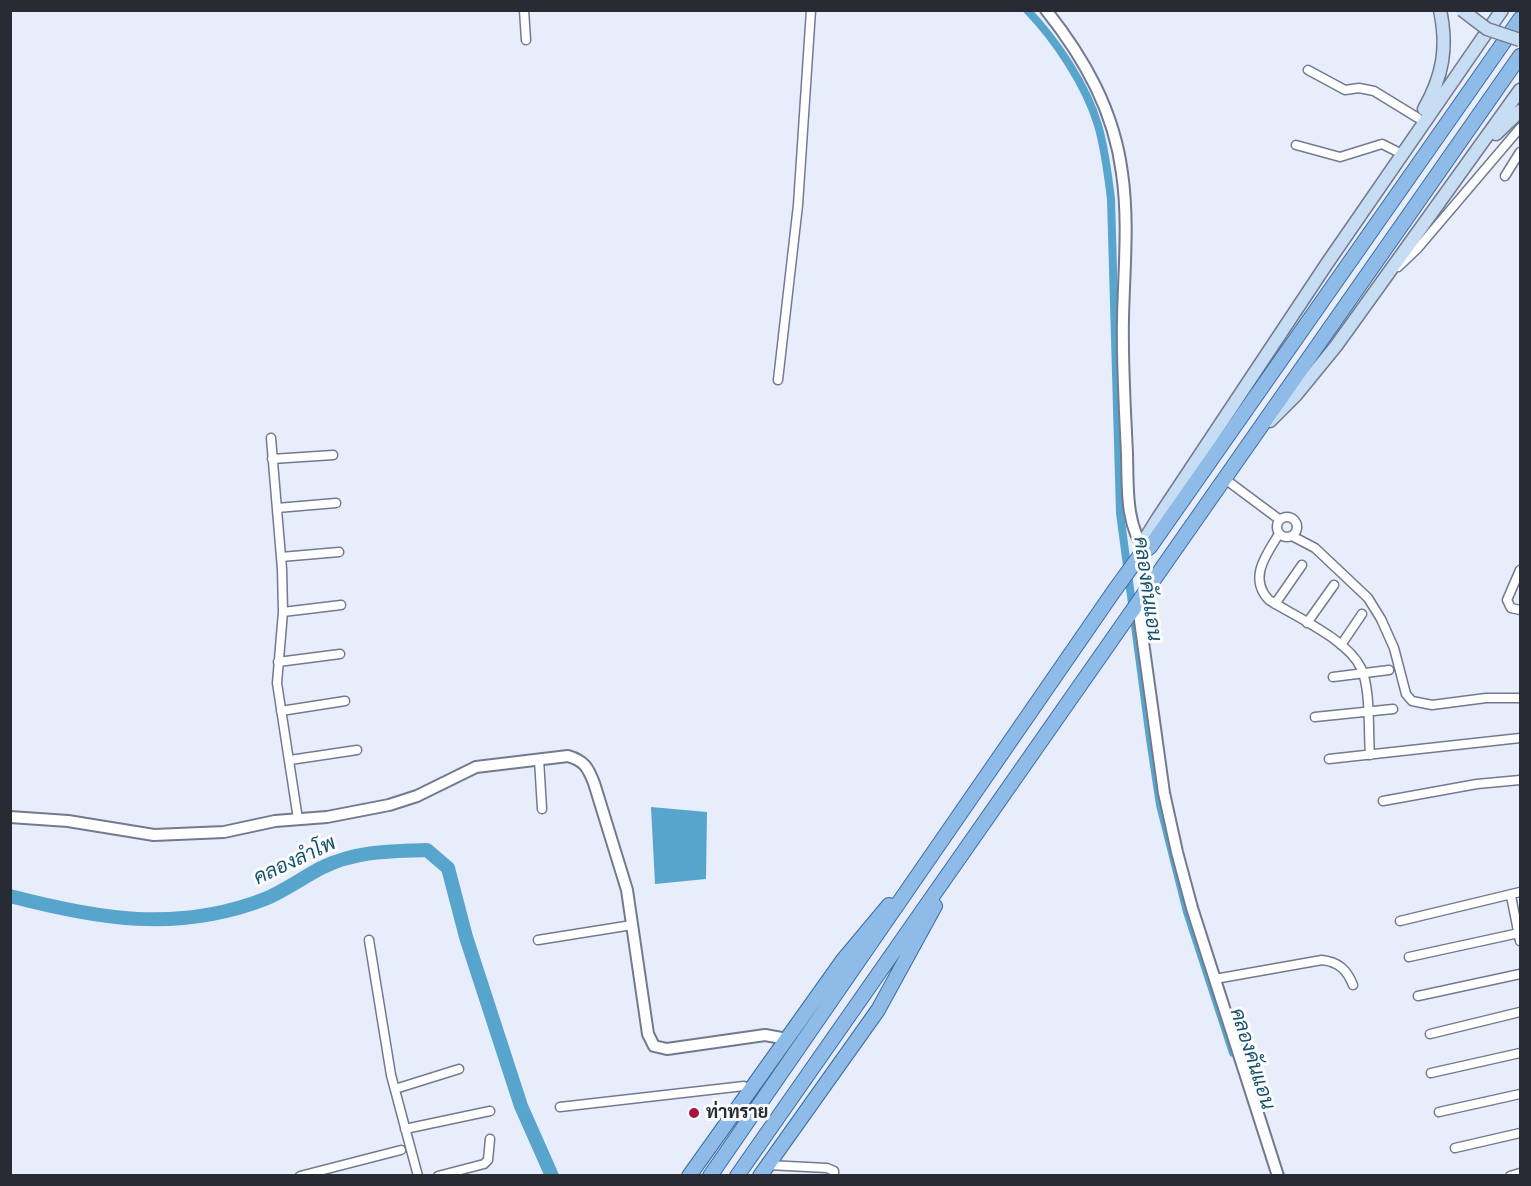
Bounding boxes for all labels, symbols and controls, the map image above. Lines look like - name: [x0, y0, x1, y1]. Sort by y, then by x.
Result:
- water label: คลองคันแอน: [1128, 535, 1166, 643]
- water label: คลองลำโพ: [250, 832, 340, 890]
- water label: คลองคันแอน: [1224, 1005, 1280, 1113]
- place label: ท่าทราย: [706, 1102, 768, 1124]
- marker: ท่าทราย: [687, 1106, 701, 1120]

